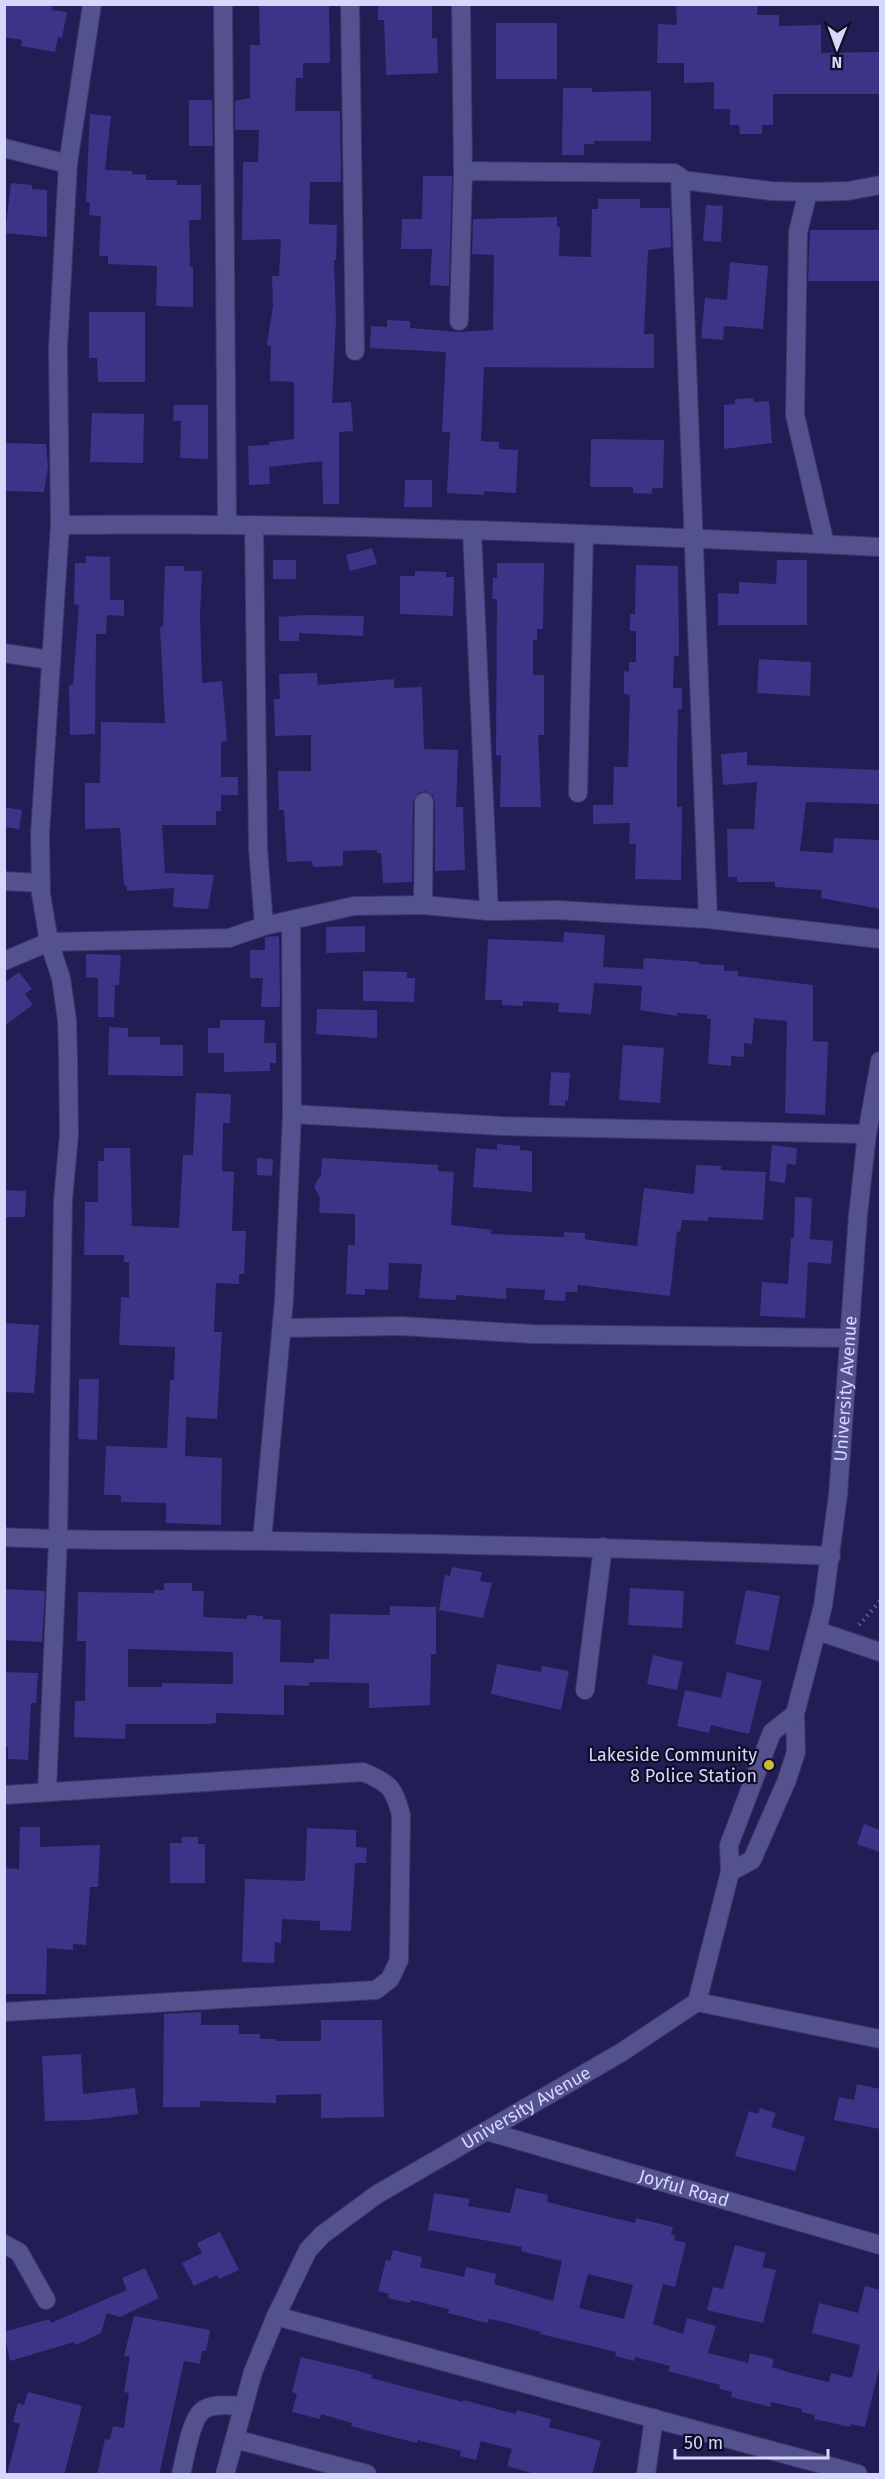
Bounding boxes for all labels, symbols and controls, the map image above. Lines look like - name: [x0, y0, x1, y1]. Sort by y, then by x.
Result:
- north arrow: [807, 18, 867, 78]
- text: N: [831, 53, 842, 72]
- street label: University Avenue: [829, 1315, 862, 1462]
- place label: Lakeside Community 8 Police Station: [588, 1744, 757, 1787]
- marker: Lakeside Community 8 Police Station: [762, 1758, 776, 1772]
- street label: University Avenue: [457, 2061, 595, 2154]
- street label: Joyful Road: [636, 2165, 732, 2212]
- scale bar: [675, 2422, 828, 2460]
- text: 50 m: [684, 2432, 723, 2454]

